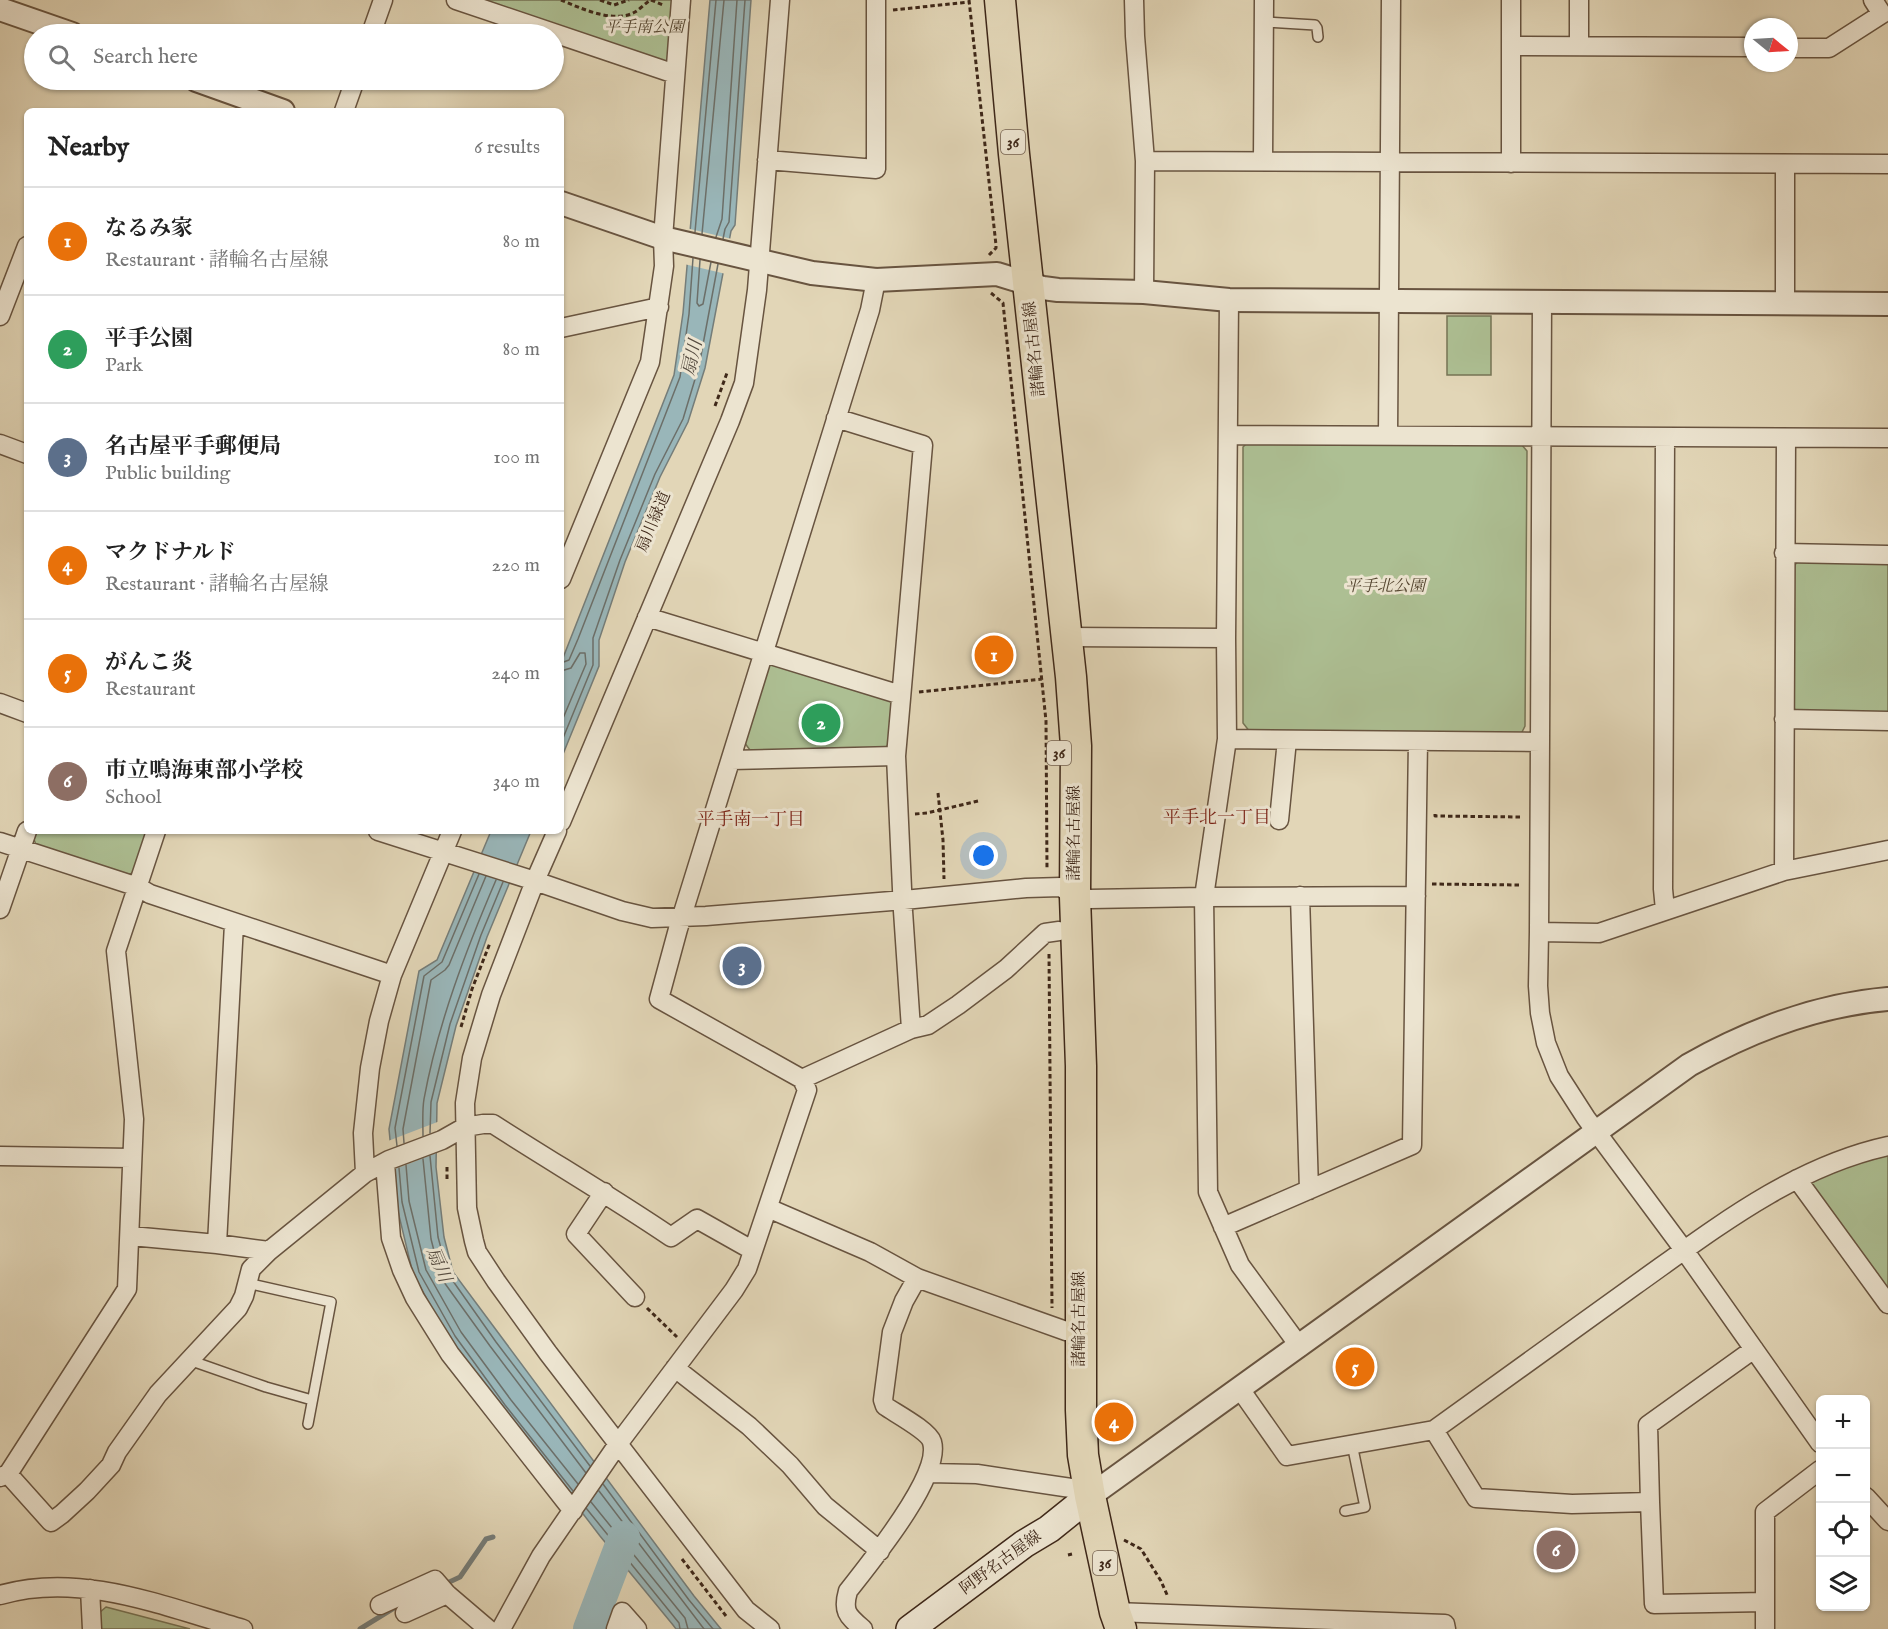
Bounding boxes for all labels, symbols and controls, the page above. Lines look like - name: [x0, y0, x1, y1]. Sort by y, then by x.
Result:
- park label: 平手南公園: [604, 18, 687, 38]
- north arrow: [1744, 18, 1798, 72]
- search box: [24, 24, 564, 90]
- icon: search: [45, 41, 78, 74]
- text: Search here: [93, 43, 198, 71]
- road number: 36: [1001, 130, 1025, 154]
- text: Nearby: [48, 131, 129, 164]
- text: 6 results: [474, 135, 540, 160]
- text: なるみ家: [105, 215, 193, 243]
- text: 1: [64, 229, 71, 254]
- text: 80 m: [503, 229, 540, 254]
- text: Restaurant · 諸輪名古屋線: [105, 248, 329, 273]
- street label: 諸輪名古屋線: [1020, 300, 1050, 398]
- text: 平手公園: [105, 325, 193, 353]
- water label: 扇川: [678, 336, 709, 378]
- text: 2: [63, 337, 72, 362]
- text: 80 m: [503, 337, 540, 362]
- text: Park: [105, 353, 143, 378]
- text: 名古屋平手郵便局: [105, 433, 281, 461]
- text: 3: [64, 445, 71, 470]
- text: 100 m: [493, 445, 540, 470]
- text: Public building: [105, 461, 230, 486]
- street label: 扇川緑道: [632, 489, 676, 555]
- text: マクドナルド: [105, 539, 236, 567]
- text: 4: [63, 553, 72, 578]
- text: 220 m: [492, 553, 540, 578]
- text: Restaurant · 諸輪名古屋線: [105, 572, 329, 597]
- park label: 平手北公園: [1345, 577, 1428, 597]
- pin: 1: [974, 632, 1014, 678]
- text: がんこ炎: [105, 649, 193, 677]
- text: 5: [64, 661, 71, 686]
- text: 240 m: [491, 661, 540, 686]
- text: Restaurant: [105, 677, 196, 702]
- pin: 2: [802, 700, 840, 746]
- road number: 36: [1047, 741, 1071, 765]
- text: 市立鳴海東部小学校: [105, 757, 303, 785]
- text: 6: [63, 769, 72, 794]
- text: 340 m: [493, 769, 540, 794]
- text: School: [105, 785, 161, 810]
- street label: 諸輪名古屋線: [1065, 785, 1085, 881]
- district label: 平手北一丁目: [1163, 807, 1271, 830]
- district label: 平手南一丁目: [697, 809, 805, 832]
- your location: [969, 841, 998, 870]
- pin: 3: [722, 944, 762, 988]
- water label: 扇川: [420, 1244, 456, 1288]
- street label: 諸輪名古屋線: [1070, 1271, 1090, 1367]
- pin: 5: [1336, 1344, 1374, 1390]
- map controls: [1816, 1395, 1870, 1611]
- button: +: [1816, 1395, 1870, 1449]
- pin: 4: [1094, 1400, 1134, 1444]
- button: −: [1816, 1449, 1870, 1503]
- button: locate: [1816, 1503, 1870, 1557]
- street label: 阿野名古屋線: [956, 1527, 1046, 1599]
- pin: 6: [1536, 1528, 1576, 1572]
- road number: 36: [1093, 1551, 1117, 1575]
- button: layers: [1816, 1557, 1870, 1611]

